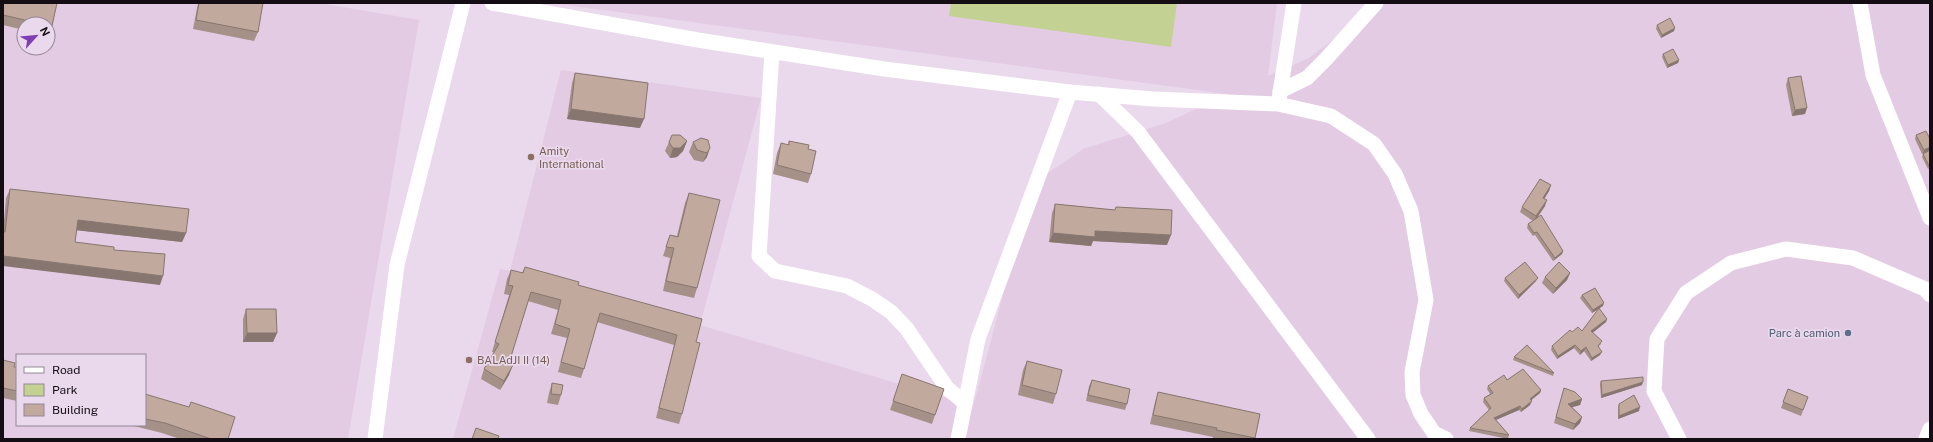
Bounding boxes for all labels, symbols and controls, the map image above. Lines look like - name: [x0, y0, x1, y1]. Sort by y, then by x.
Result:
- north arrow: [16, 16, 56, 56]
- text: N: [38, 25, 52, 38]
- place label: Amity International: [539, 145, 604, 170]
- marker: Amity International: [526, 152, 536, 162]
- place label: Parc à camion: [1769, 327, 1840, 339]
- marker: Parc à camion: [1843, 328, 1853, 338]
- legend: [16, 354, 146, 426]
- place label: BALAdJI II (14): [477, 354, 550, 366]
- marker: BALAdJI II (14): [464, 355, 474, 365]
- text: Road: [52, 363, 80, 377]
- text: Park: [52, 383, 78, 397]
- text: Building: [52, 403, 98, 417]

